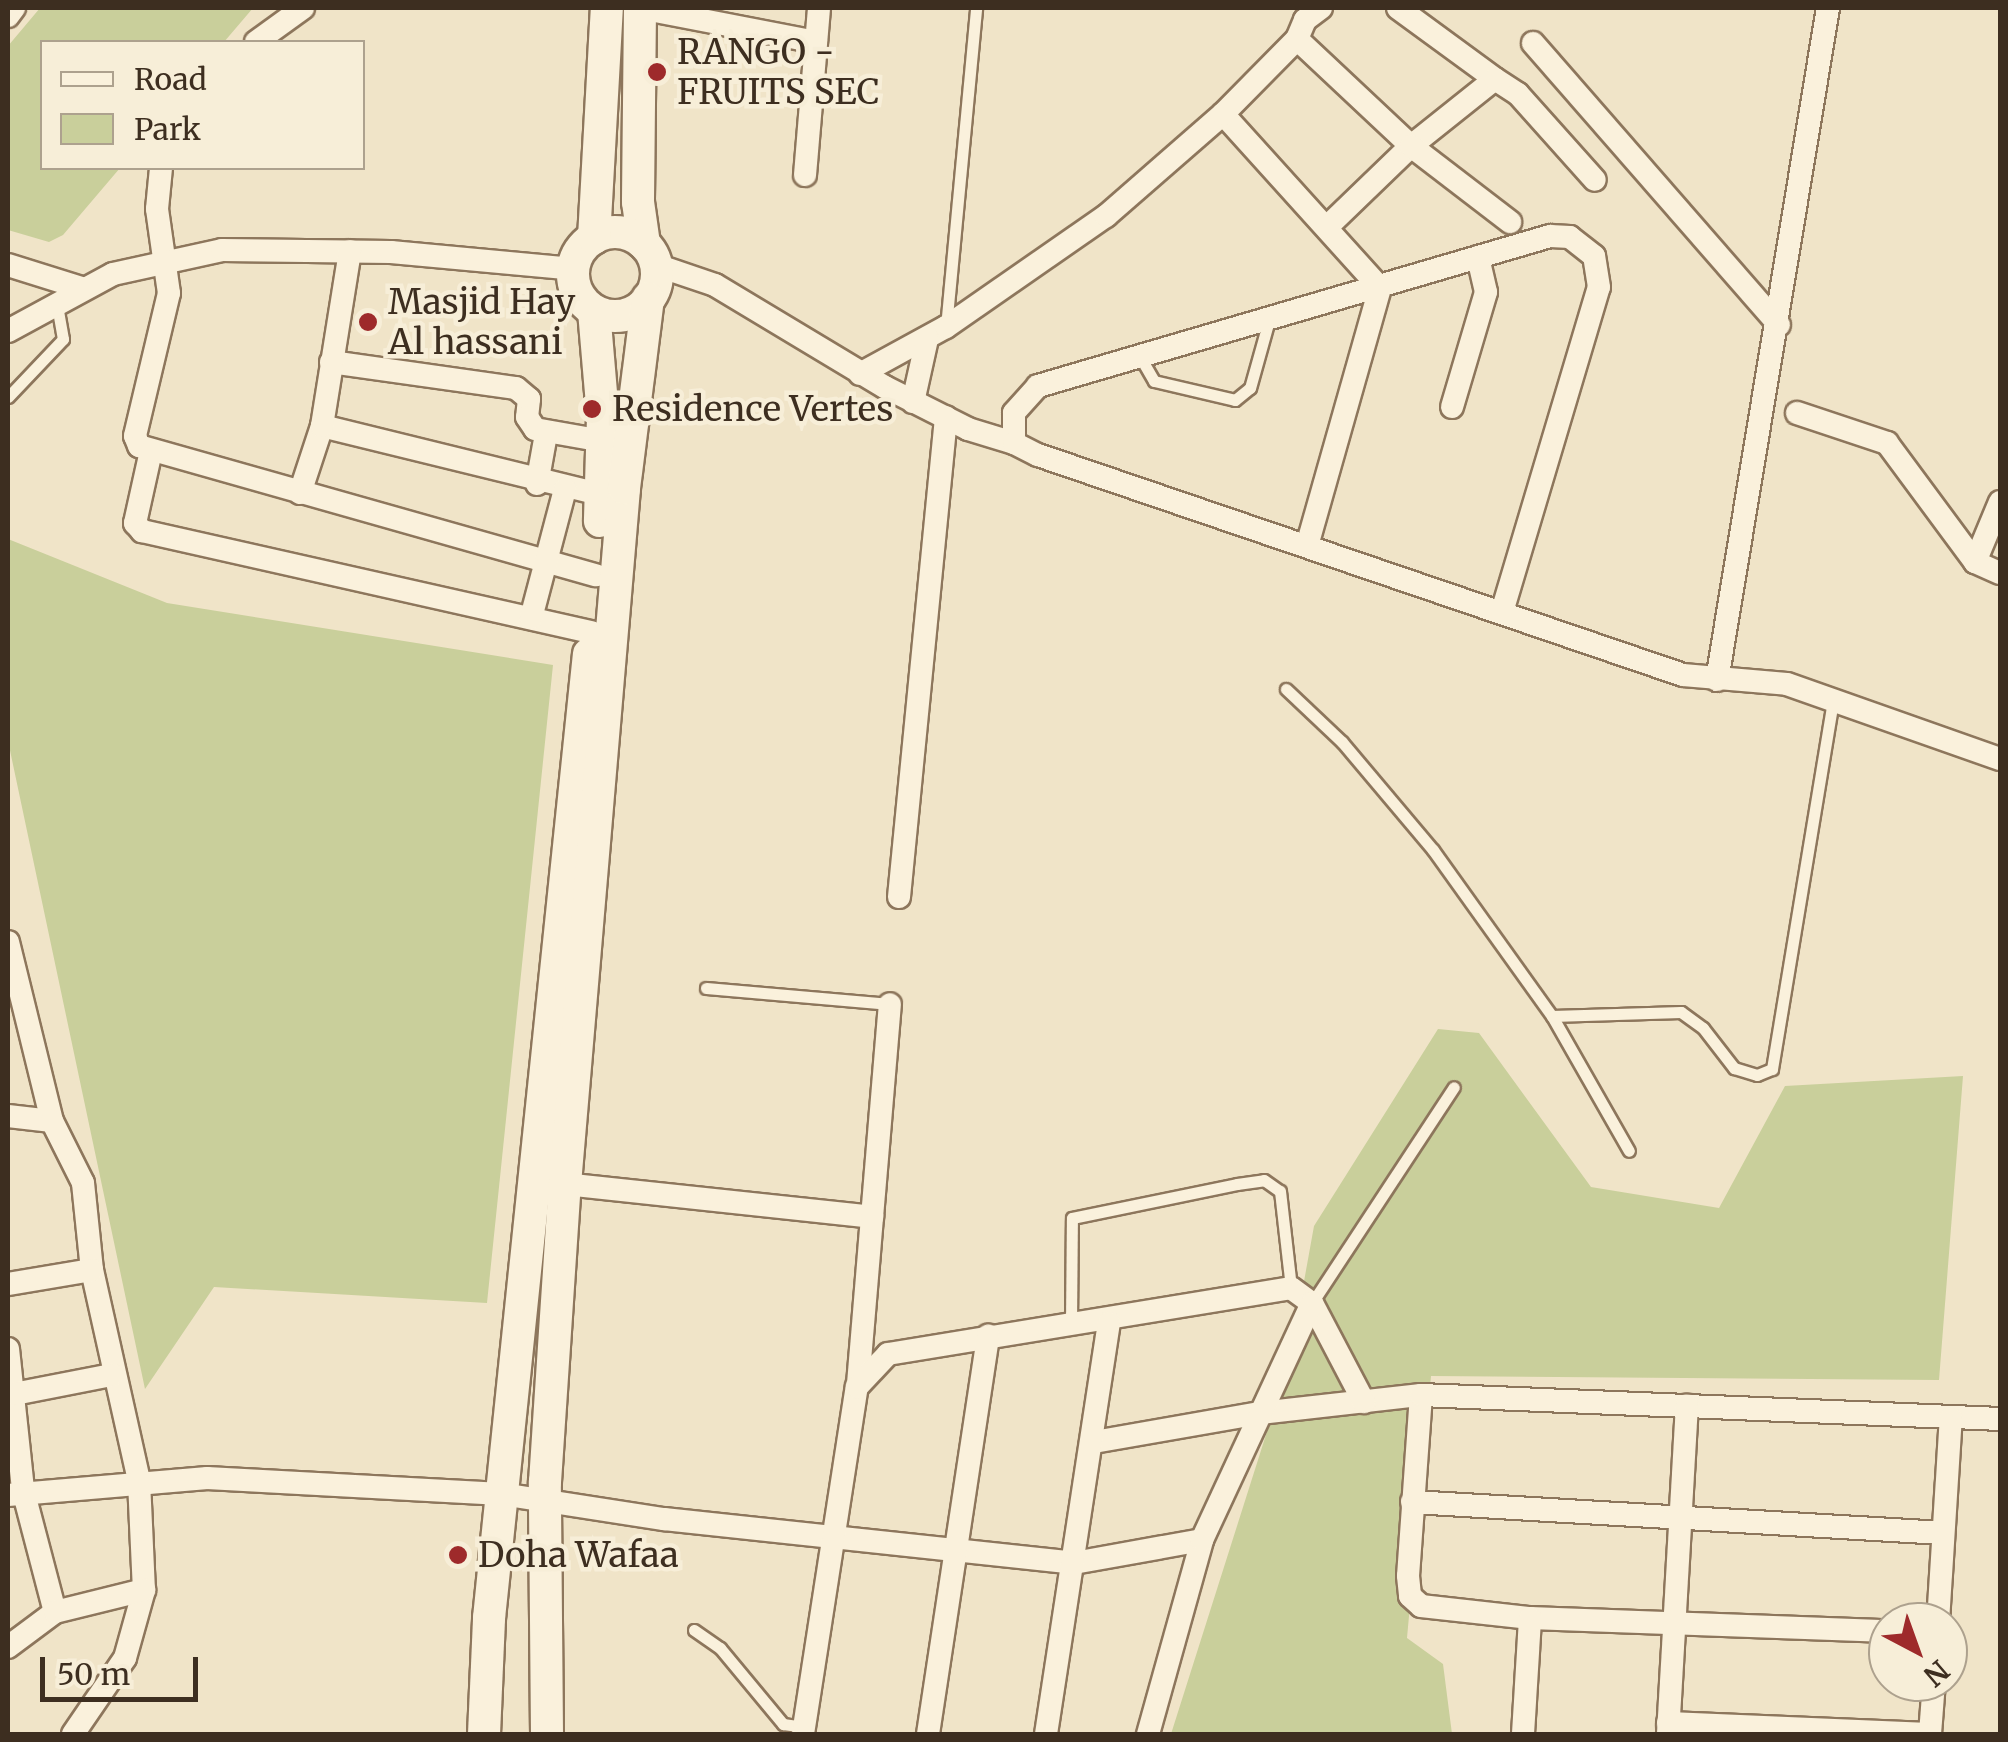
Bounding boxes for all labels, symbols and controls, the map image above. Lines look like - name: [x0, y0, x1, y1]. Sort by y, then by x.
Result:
- place label: RANGO - FRUITS SEC: [677, 31, 879, 113]
- legend: [40, 40, 365, 170]
- text: Road: [134, 60, 207, 98]
- marker: RANGO - FRUITS SEC: [646, 61, 668, 83]
- text: Park: [134, 110, 201, 148]
- place label: Masjid Hay Al hassani: [388, 281, 575, 363]
- marker: Masjid Hay Al hassani: [357, 311, 379, 333]
- place label: Residence Vertes: [612, 388, 893, 430]
- marker: Residence Vertes: [581, 398, 603, 420]
- place label: Doha Wafaa: [478, 1534, 679, 1576]
- marker: Doha Wafaa: [447, 1544, 469, 1566]
- north arrow: [1868, 1602, 1968, 1702]
- scale bar: [45, 1637, 202, 1699]
- text: N: [1916, 1652, 1957, 1694]
- text: 50 m: [57, 1655, 130, 1693]

